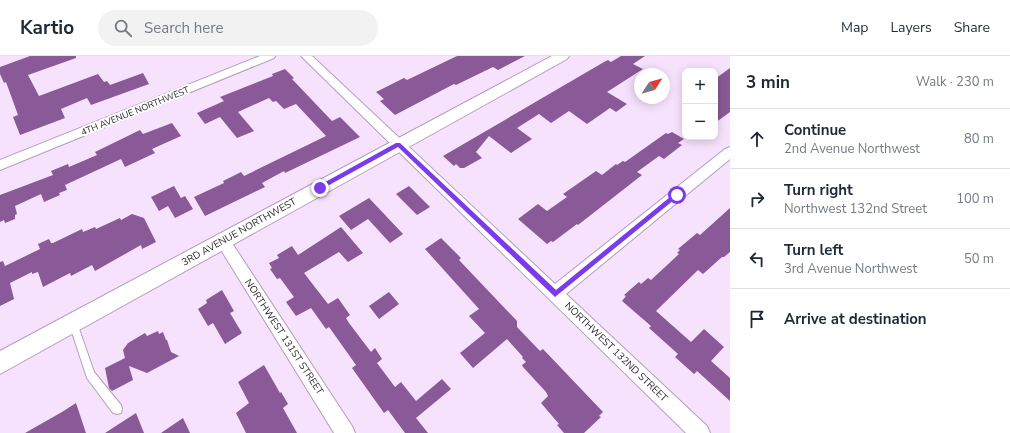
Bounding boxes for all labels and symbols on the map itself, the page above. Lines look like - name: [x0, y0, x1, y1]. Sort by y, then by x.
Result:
- north arrow: [634, 68, 670, 104]
- street label: 4TH AVENUE NORTHWEST: [79, 84, 191, 138]
- route end: [311, 179, 329, 197]
- route start: [668, 186, 686, 204]
- street label: 3RD AVENUE NORTHWEST: [179, 195, 299, 269]
- street label: NORTHWEST 131ST STREET: [241, 276, 327, 398]
- street label: NORTHWEST 132ND STREET: [561, 299, 671, 405]

